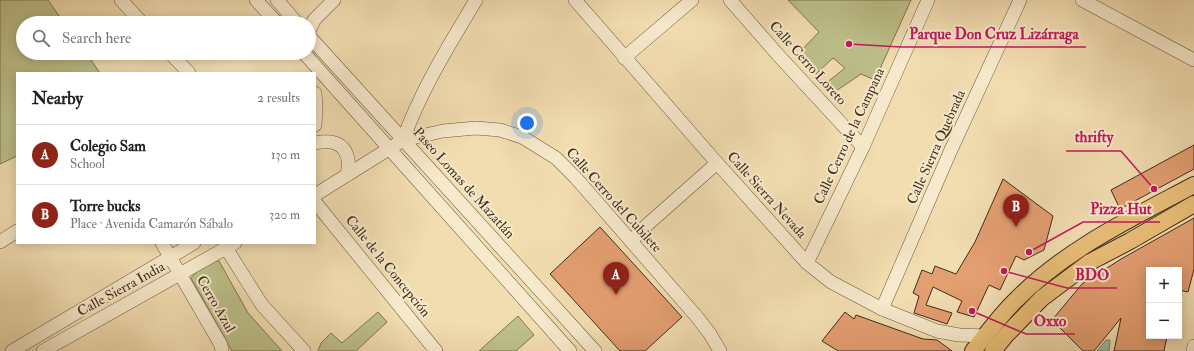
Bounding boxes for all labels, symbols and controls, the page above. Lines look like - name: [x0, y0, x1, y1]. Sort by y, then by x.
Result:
- search box: [16, 16, 316, 60]
- street label: Calle Cerro Loreto: [766, 17, 850, 109]
- callout: Parque Don Cruz Lizárraga: [901, 20, 1086, 47]
- text: Parque Don Cruz Lizárraga: [909, 25, 1079, 45]
- icon: search: [30, 27, 52, 49]
- text: Search here: [62, 29, 131, 48]
- street label: Calle Cerro de la Campana: [810, 65, 889, 207]
- street label: Calle Sierra Quebrada: [903, 87, 969, 207]
- text: Nearby: [32, 88, 83, 109]
- text: 2 results: [257, 90, 300, 106]
- your location: [517, 113, 537, 133]
- street label: Paseo Lomas de Mazatlán: [410, 124, 518, 242]
- callout: thrifty: [1066, 124, 1121, 151]
- text: thrifty: [1075, 128, 1115, 148]
- text: Colegio Sam: [70, 137, 146, 156]
- street label: Calle Cerro del Cubilete: [563, 144, 666, 256]
- text: A: [41, 147, 49, 163]
- text: 130 m: [271, 147, 300, 163]
- street label: Calle Sierra Nevada: [724, 148, 811, 242]
- text: School: [70, 156, 105, 172]
- pin: B: [1003, 194, 1029, 227]
- callout: Pizza Hut: [1083, 195, 1160, 222]
- text: Torre bucks: [70, 197, 140, 216]
- text: Pizza Hut: [1090, 200, 1152, 219]
- text: B: [41, 207, 49, 223]
- text: 320 m: [269, 207, 300, 223]
- street label: Calle de la Concepción: [341, 212, 434, 321]
- text: Place · Avenida Camarón Sábalo: [70, 216, 233, 232]
- street label: Calle Sierra India: [74, 258, 168, 320]
- callout: BDO: [1067, 261, 1117, 288]
- pin: A: [603, 262, 629, 295]
- text: BDO: [1075, 266, 1109, 285]
- map controls: [1146, 267, 1182, 339]
- button: +: [1146, 267, 1182, 303]
- street label: Cerro Azul: [193, 273, 239, 336]
- button: −: [1146, 303, 1182, 339]
- callout: Oxxo: [1026, 307, 1075, 334]
- text: Oxxo: [1034, 312, 1067, 331]

